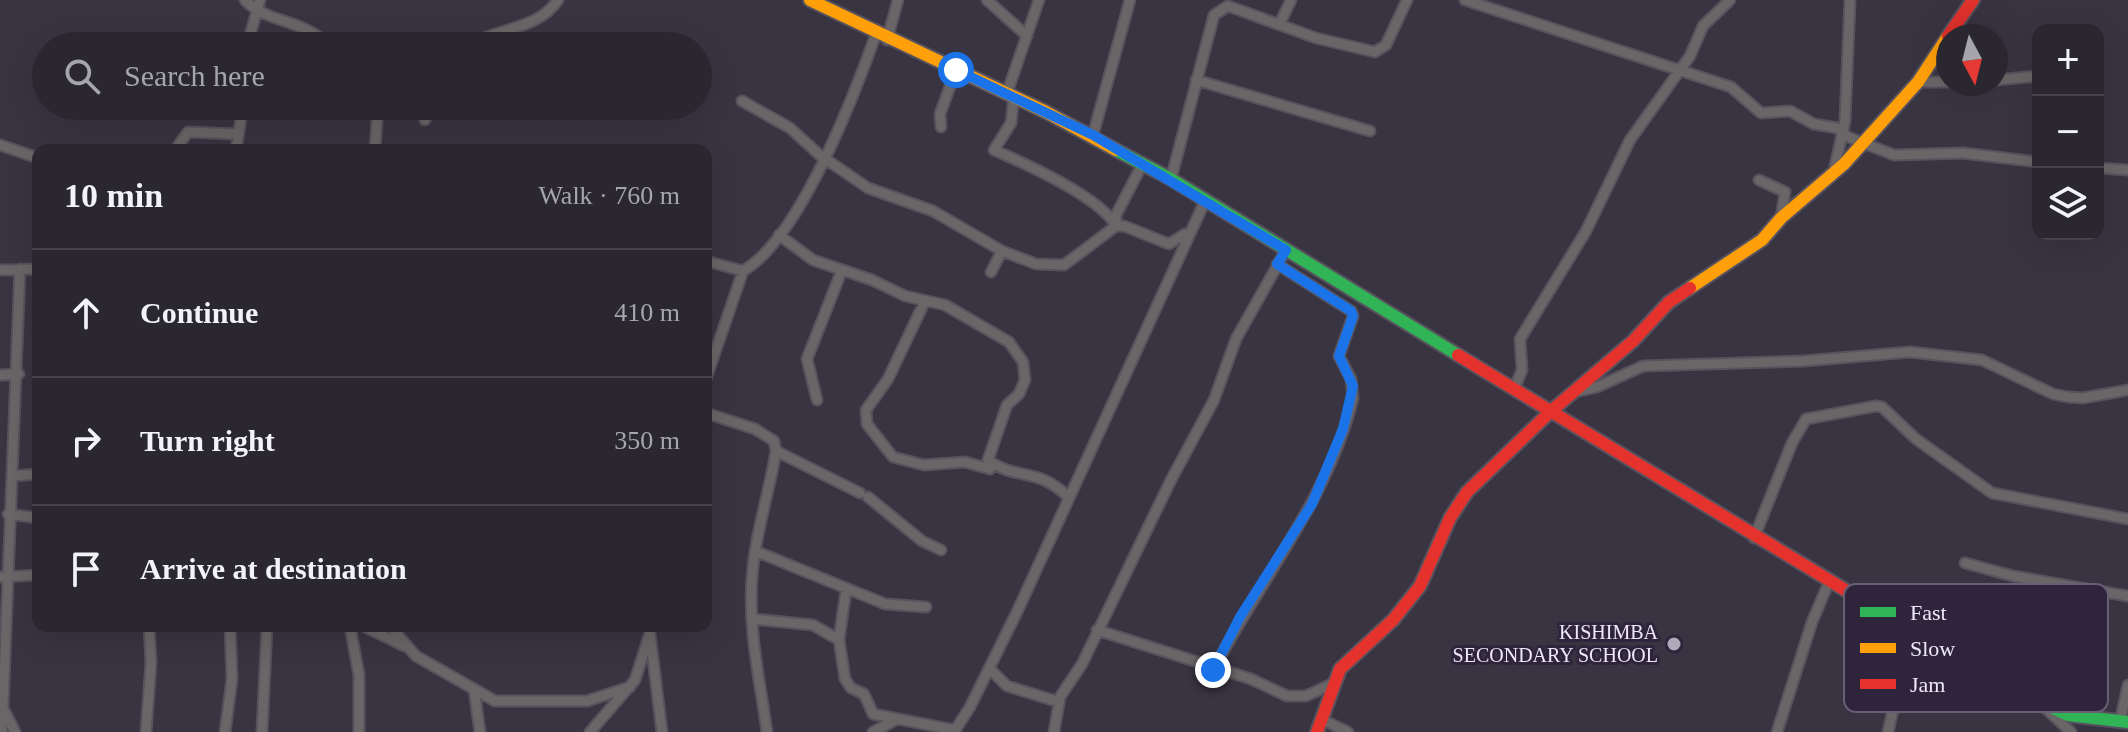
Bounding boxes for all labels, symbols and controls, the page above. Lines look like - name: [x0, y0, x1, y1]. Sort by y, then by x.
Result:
- north arrow: [1936, 24, 2008, 96]
- map controls: [2032, 24, 2104, 240]
- button: +: [2032, 24, 2104, 96]
- search box: [32, 32, 712, 120]
- route start: [938, 52, 974, 88]
- icon: search: [60, 54, 104, 98]
- text: Search here: [124, 59, 265, 92]
- button: −: [2032, 96, 2104, 168]
- button: layers: [2032, 168, 2104, 240]
- text: 10 min: [64, 177, 163, 214]
- text: Walk · 760 m: [538, 181, 680, 210]
- icon: ahead: [64, 291, 108, 335]
- text: Continue: [140, 296, 258, 329]
- text: 410 m: [614, 298, 680, 327]
- icon: right: [64, 419, 108, 463]
- text: Turn right: [140, 424, 275, 457]
- text: 350 m: [614, 426, 680, 455]
- icon: arrive: [64, 547, 108, 591]
- text: Arrive at destination: [140, 552, 407, 585]
- legend: [1844, 584, 2108, 712]
- text: Fast: [1910, 600, 1947, 625]
- place label: KISHIMBA SECONDARY SCHOOL: [1453, 621, 1659, 666]
- marker: KISHIMBA SECONDARY SCHOOL: [1665, 635, 1683, 653]
- text: Slow: [1910, 636, 1955, 661]
- route end: [1195, 652, 1231, 688]
- text: Jam: [1910, 672, 1945, 697]

